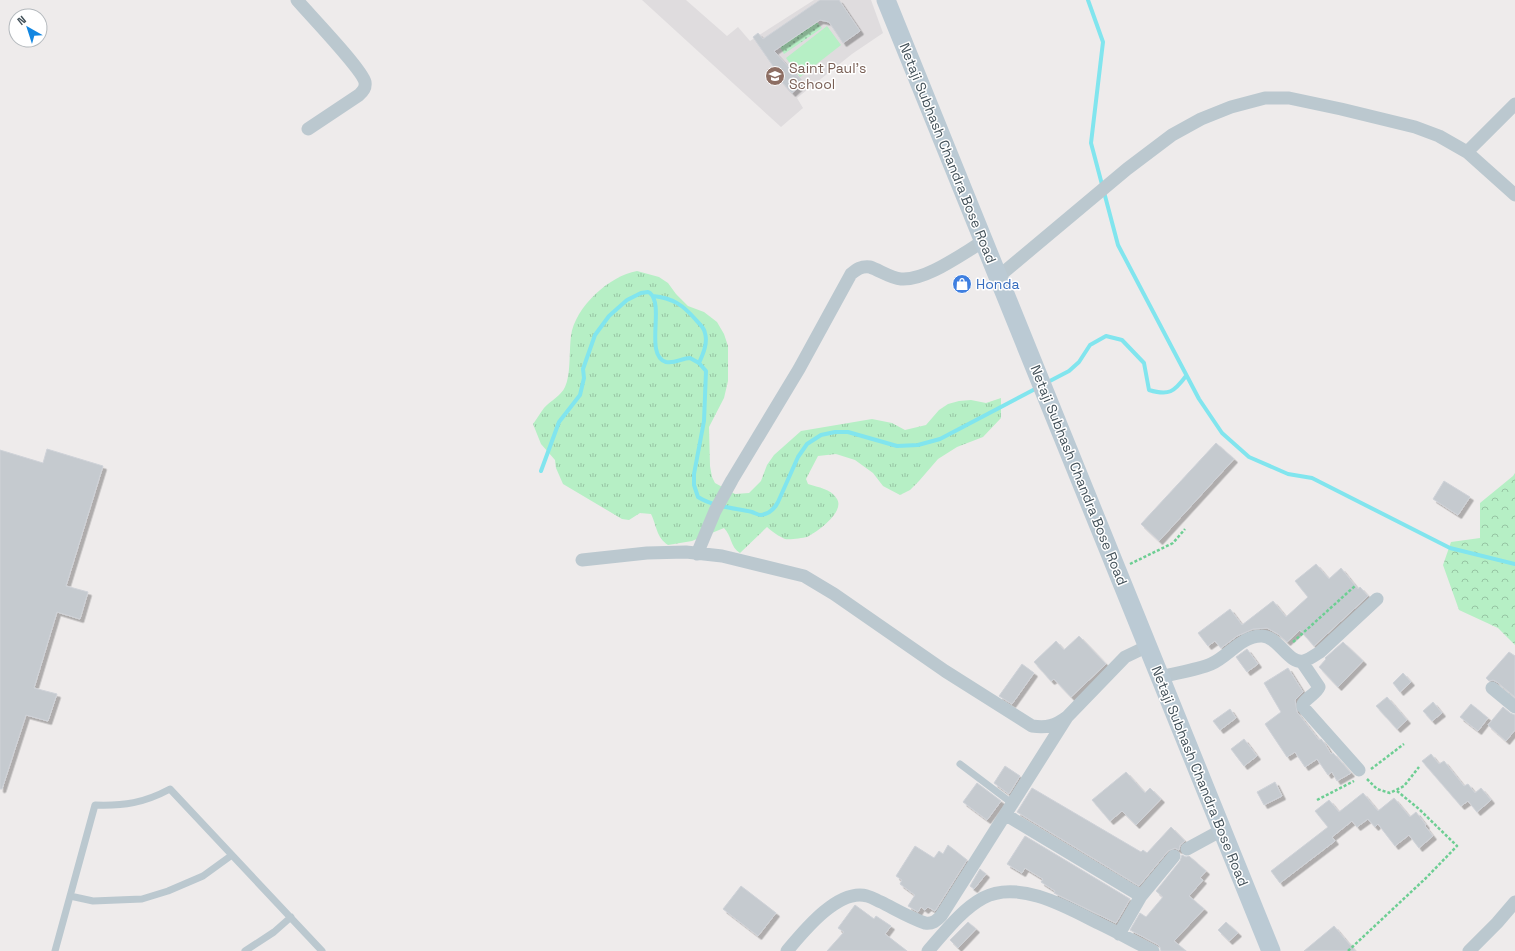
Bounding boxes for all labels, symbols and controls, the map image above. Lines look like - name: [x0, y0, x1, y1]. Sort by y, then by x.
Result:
- north arrow: [8, 8, 48, 48]
- text: N: [14, 12, 29, 28]
- street label: Netaji Subhash Chandra Bose Road: [895, 40, 1001, 266]
- place label: Saint Paul's School: [789, 59, 866, 93]
- school or university icon: Saint Paul's School: [764, 65, 786, 87]
- shop icon: Honda: [951, 273, 973, 295]
- place label: Honda: [976, 275, 1019, 293]
- street label: Netaji Subhash Chandra Bose Road: [1026, 362, 1132, 588]
- street label: Netaji Subhash Chandra Bose Road: [1147, 663, 1253, 889]

